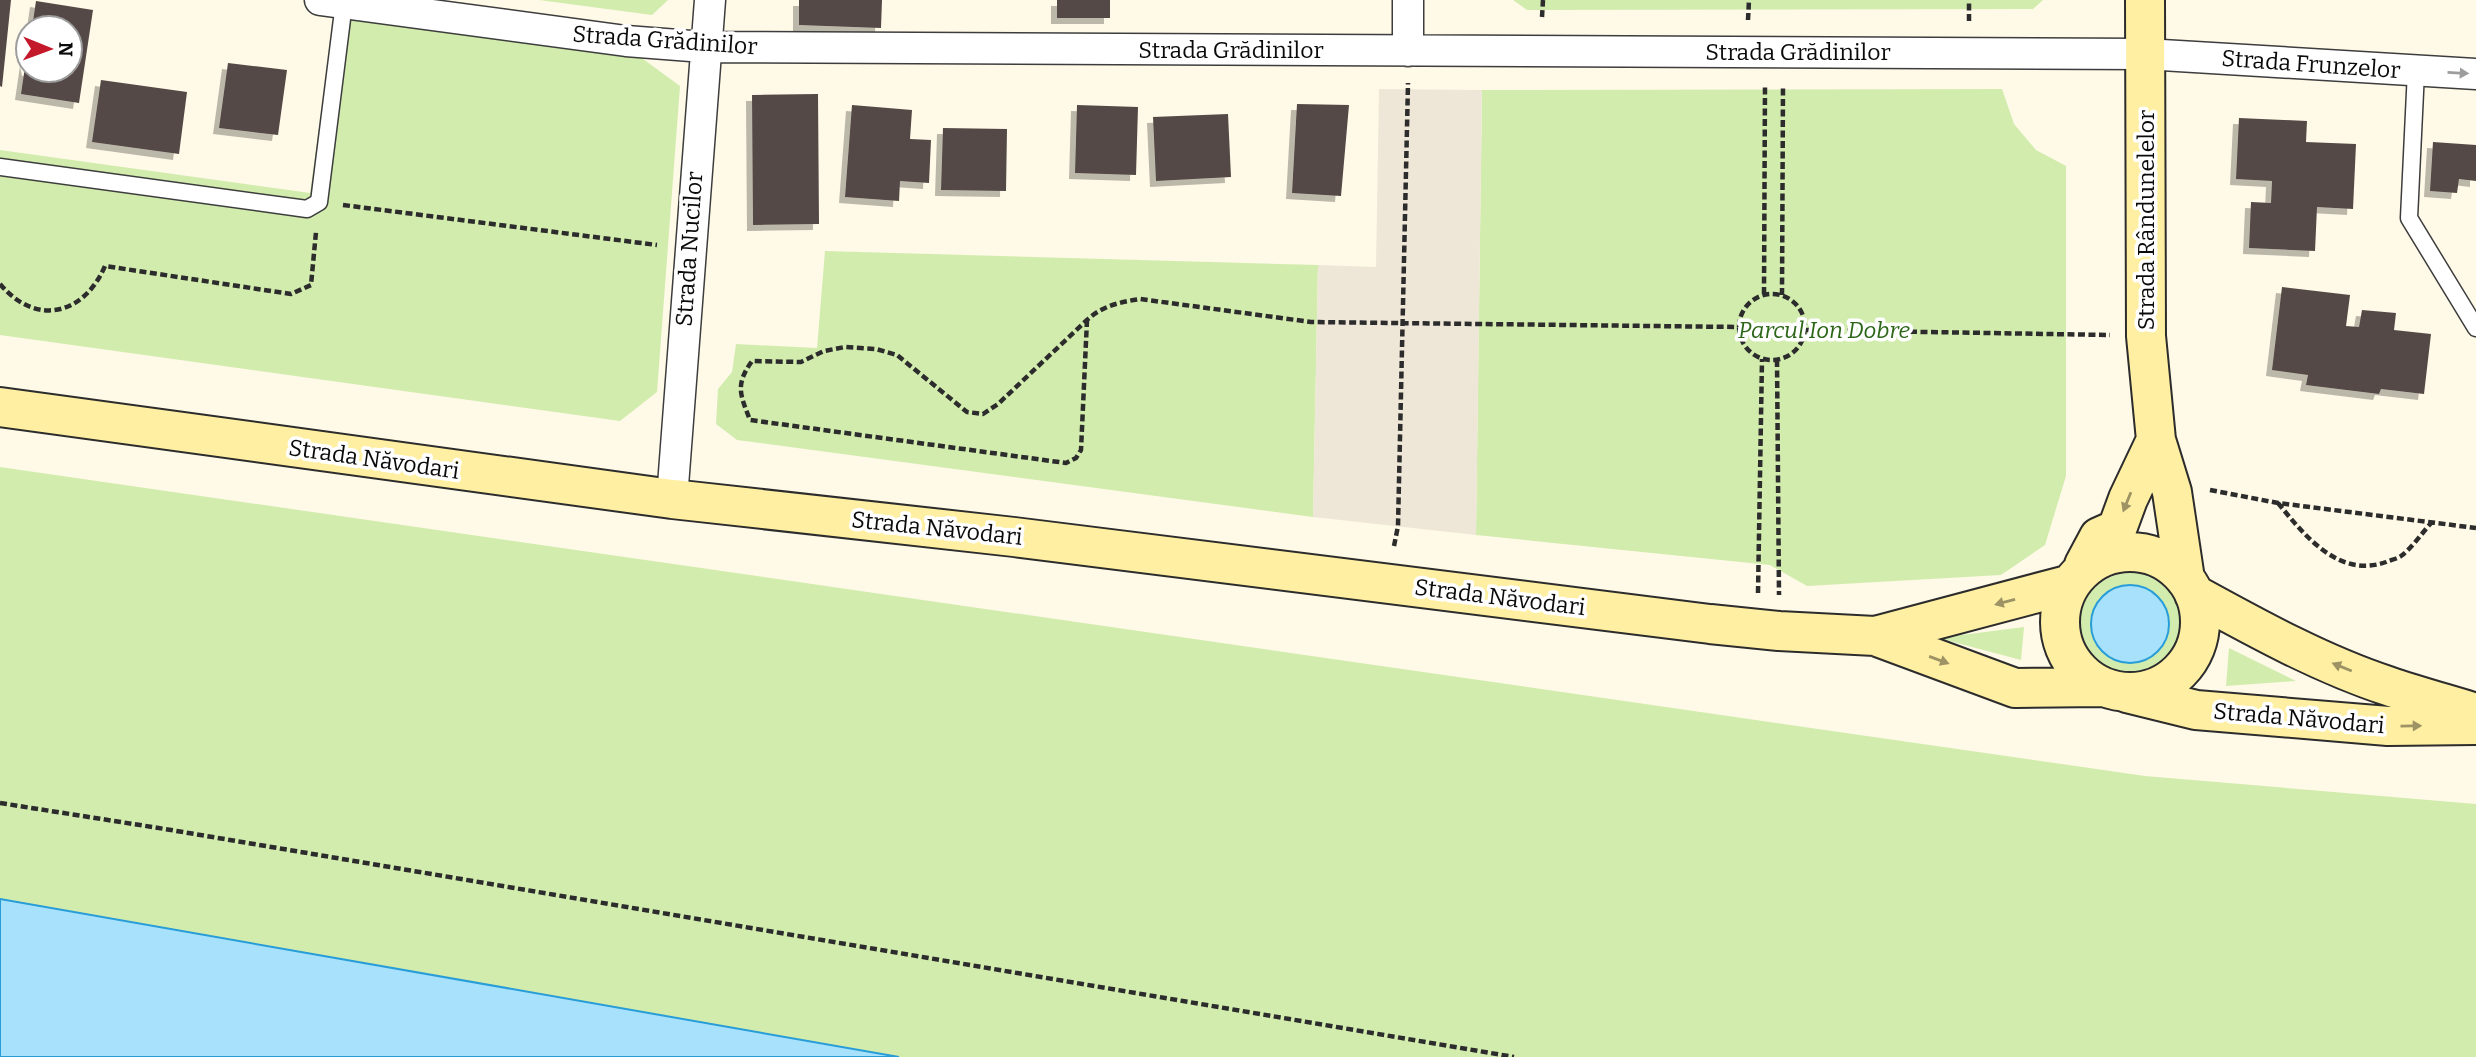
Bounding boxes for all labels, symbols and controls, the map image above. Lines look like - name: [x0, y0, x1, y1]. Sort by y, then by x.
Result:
- north arrow: [14, 14, 84, 84]
- street label: Strada Grădinilor: [572, 20, 758, 60]
- street label: Strada Grădinilor: [1138, 36, 1324, 64]
- street label: Strada Grădinilor: [1705, 38, 1891, 66]
- text: N: [54, 42, 77, 57]
- street label: Strada Frunzelor: [2221, 44, 2401, 84]
- one-way arrow: [2447, 68, 2469, 79]
- street label: Strada Rândunelelor: [2132, 110, 2160, 330]
- street label: Strada Nucilor: [670, 171, 708, 327]
- park label: Parcul Ion Dobre: [1738, 316, 1910, 344]
- street label: Strada Năvodari: [287, 433, 461, 485]
- one-way arrow: [2122, 492, 2133, 513]
- street label: Strada Năvodari: [850, 505, 1024, 551]
- street label: Strada Năvodari: [1413, 573, 1587, 621]
- one-way arrow: [1994, 597, 2016, 608]
- one-way arrow: [1929, 654, 1950, 665]
- one-way arrow: [2331, 662, 2352, 673]
- street label: Strada Năvodari: [2212, 697, 2386, 739]
- one-way arrow: [2400, 720, 2422, 732]

